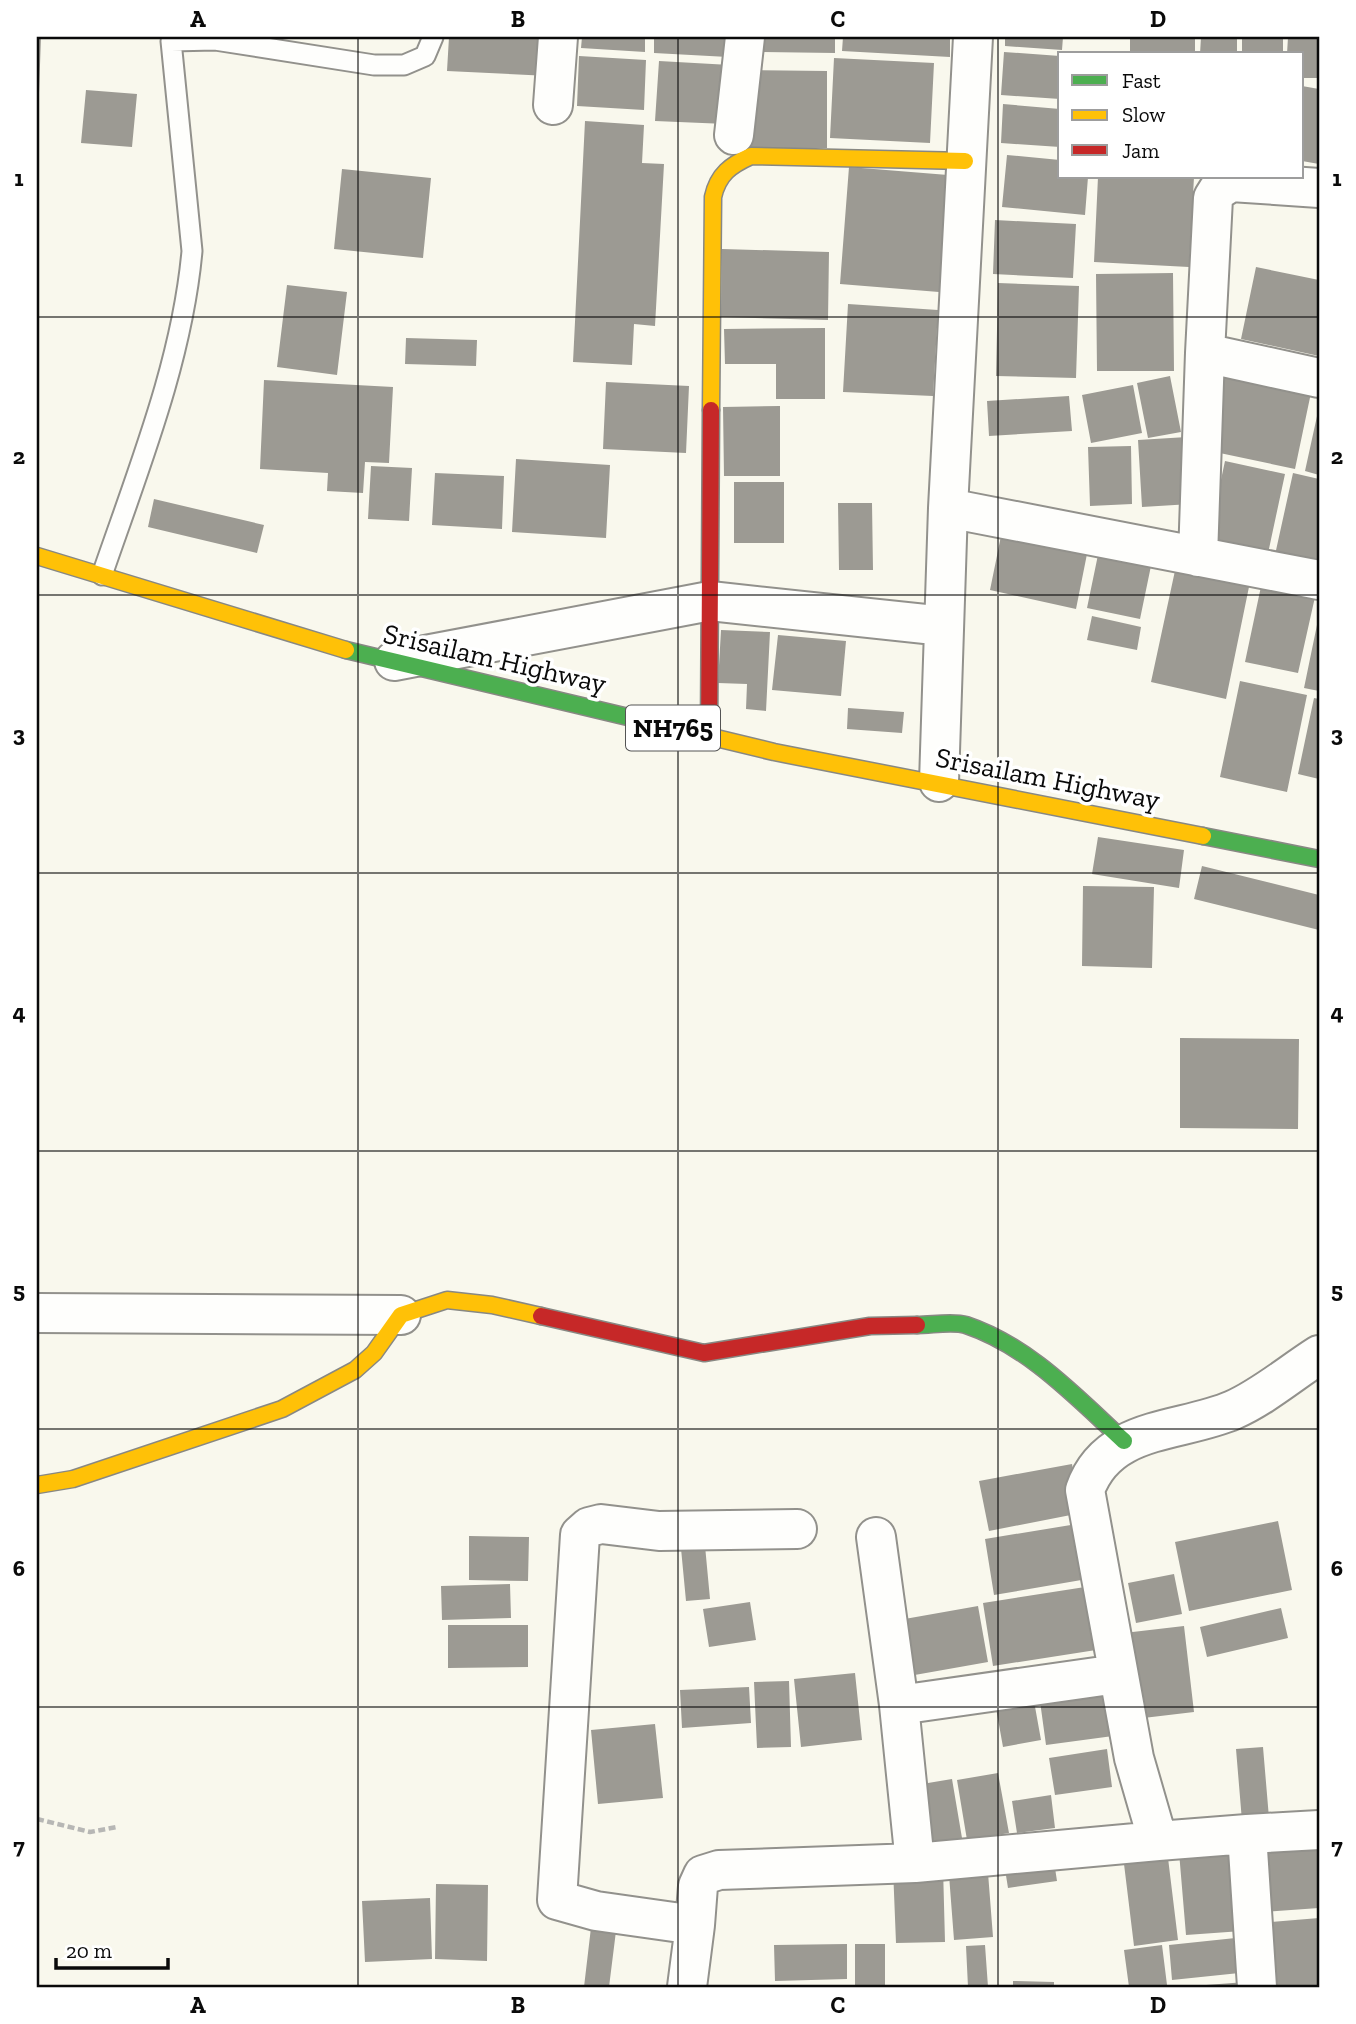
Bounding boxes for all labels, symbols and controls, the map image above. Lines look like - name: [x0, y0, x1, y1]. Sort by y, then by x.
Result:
- text: A: [190, 5, 206, 33]
- text: B: [511, 5, 525, 33]
- text: C: [831, 5, 845, 33]
- text: D: [1150, 5, 1166, 33]
- legend: [1058, 52, 1304, 178]
- text: Fast: [1122, 68, 1161, 93]
- text: Slow: [1122, 102, 1165, 127]
- text: Jam: [1122, 138, 1159, 163]
- text: 1: [14, 164, 24, 192]
- text: 1: [1332, 164, 1342, 192]
- text: 2: [13, 442, 25, 470]
- text: 2: [1331, 442, 1343, 470]
- street label: Srisailam Highway: [380, 617, 610, 700]
- road number: NH765: [626, 706, 720, 750]
- text: 3: [13, 720, 25, 748]
- text: 3: [1331, 720, 1343, 748]
- street label: Srisailam Highway: [933, 741, 1164, 817]
- text: 4: [12, 998, 26, 1026]
- text: 4: [1330, 998, 1344, 1026]
- text: 5: [13, 1276, 25, 1304]
- text: 5: [1331, 1276, 1343, 1304]
- text: 6: [13, 1554, 25, 1582]
- text: 6: [1331, 1554, 1343, 1582]
- text: 7: [13, 1832, 25, 1860]
- text: 7: [1331, 1832, 1343, 1860]
- scale bar: [56, 1926, 168, 1970]
- text: 20 m: [66, 1938, 112, 1963]
- text: A: [190, 1991, 206, 2019]
- text: B: [511, 1991, 525, 2019]
- text: C: [831, 1991, 845, 2019]
- text: D: [1150, 1991, 1166, 2019]

